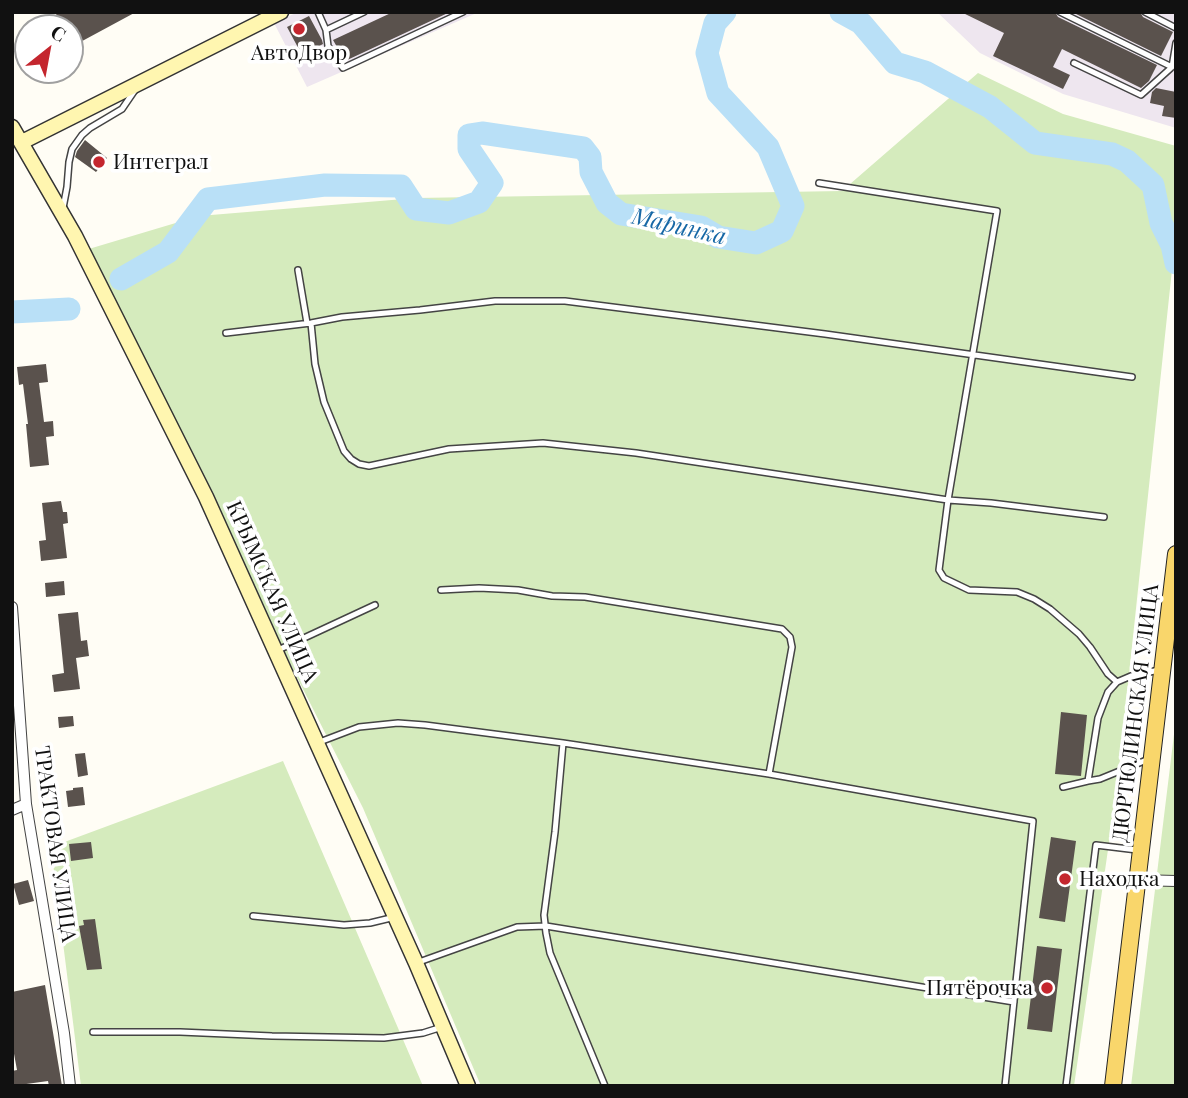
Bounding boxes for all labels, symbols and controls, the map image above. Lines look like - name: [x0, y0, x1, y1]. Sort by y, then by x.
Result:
- north arrow: [14, 14, 84, 84]
- text: С: [46, 18, 71, 47]
- marker: АвтоДвор: [291, 21, 307, 37]
- place label: АвтоДвор: [251, 40, 347, 66]
- place label: Интеграл: [113, 149, 209, 175]
- marker: Интеграл: [91, 154, 107, 170]
- water label: Маринка: [629, 203, 729, 251]
- street label: КРЫМСКАЯ УЛИЦА: [221, 497, 323, 687]
- street label: ДЮРТЮЛИНСКАЯ УЛИЦА: [1108, 582, 1164, 844]
- street label: ТРАКТОВАЯ УЛИЦА: [29, 744, 81, 944]
- place label: Находка: [1079, 866, 1160, 892]
- marker: Находка: [1057, 871, 1073, 887]
- place label: Пятёрочка: [926, 975, 1033, 1001]
- marker: Пятёрочка: [1039, 980, 1055, 996]

